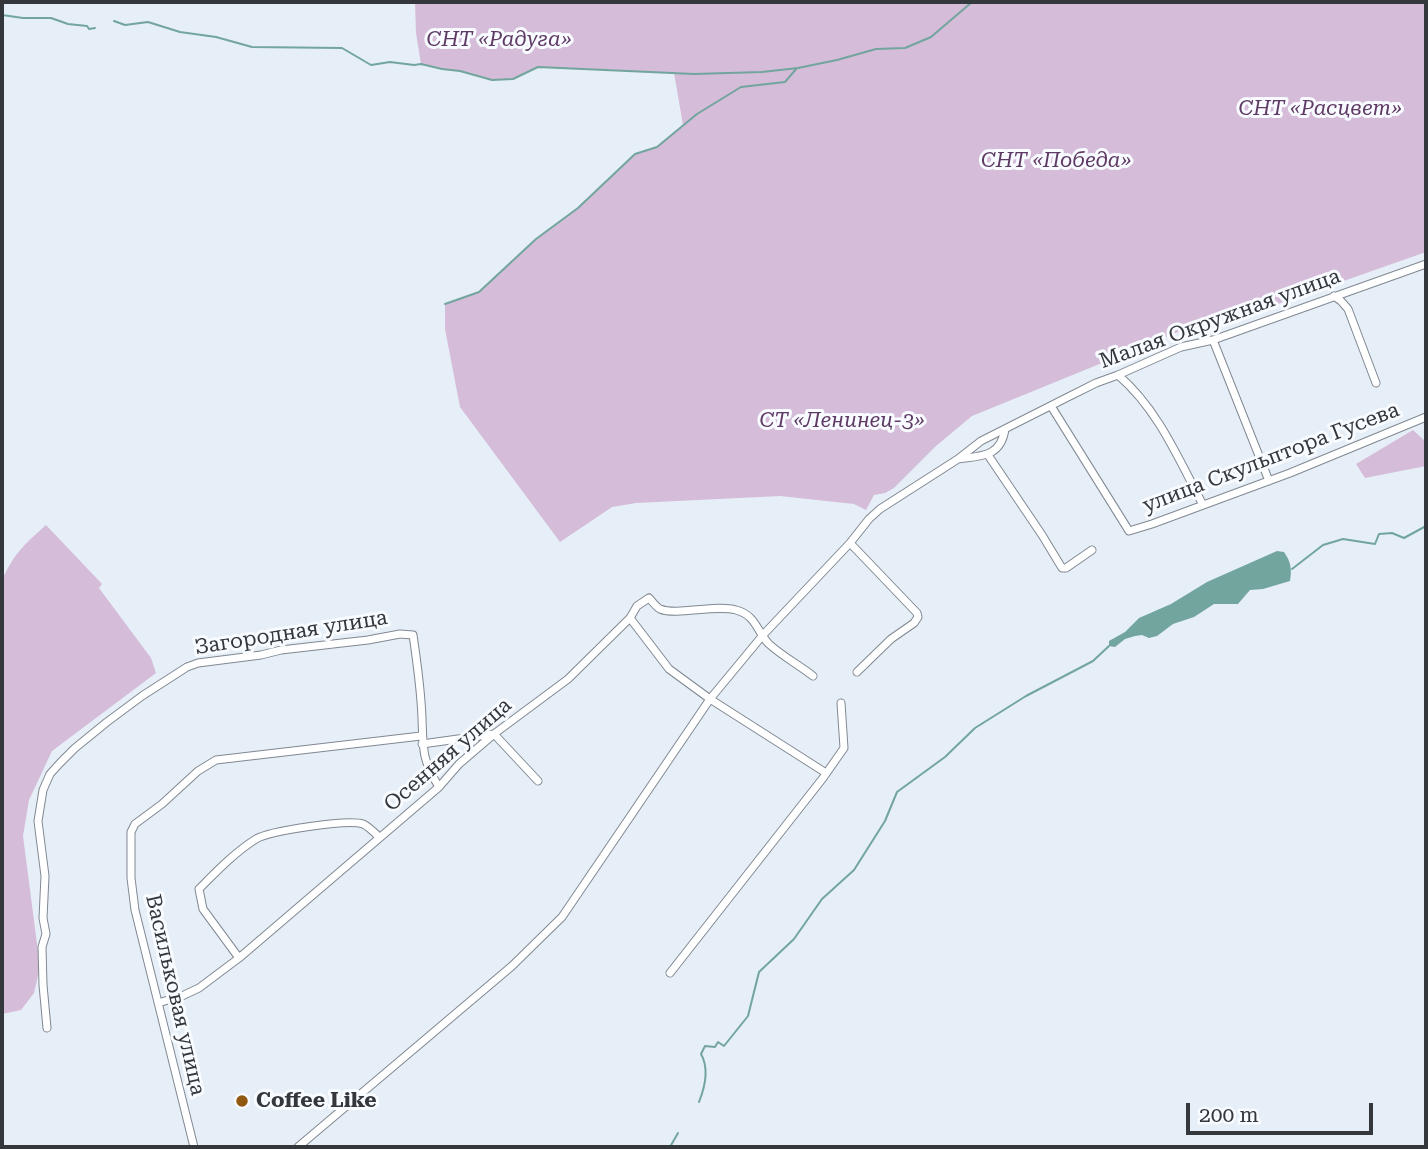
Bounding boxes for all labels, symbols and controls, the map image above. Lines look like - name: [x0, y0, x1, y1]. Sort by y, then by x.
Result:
- park label: СНТ «Радуга»: [427, 27, 571, 53]
- park label: СНТ «Расцвет»: [1238, 96, 1402, 122]
- park label: СНТ «Победа»: [981, 148, 1131, 174]
- street label: Малая Окружная улица: [1096, 264, 1344, 374]
- street label: улица Скульптора Гусева: [1139, 397, 1403, 519]
- park label: СТ «Ленинец-3»: [760, 408, 924, 434]
- street label: Загородная улица: [193, 605, 389, 661]
- street label: Осенняя улица: [379, 693, 517, 817]
- street label: Васильковая улица: [140, 892, 210, 1098]
- place label: Coffee Like: [256, 1088, 377, 1114]
- scale bar: [1190, 1090, 1377, 1134]
- marker: Coffee Like: [234, 1093, 250, 1109]
- text: 200 m: [1199, 1103, 1259, 1127]

